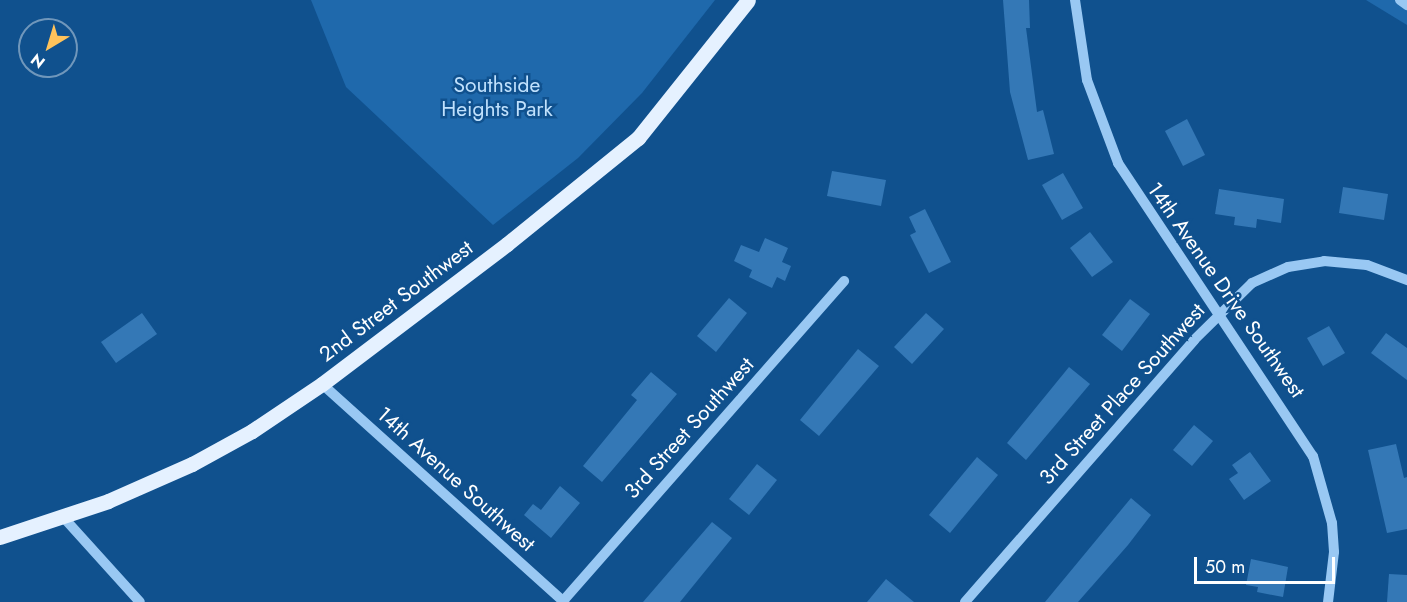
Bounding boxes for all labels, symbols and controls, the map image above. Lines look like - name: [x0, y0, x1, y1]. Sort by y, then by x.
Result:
- north arrow: [18, 18, 78, 78]
- text: N: [26, 48, 50, 74]
- park label: Southside Heights Park: [441, 72, 553, 122]
- street label: 14th Avenue Drive Southwest: [1142, 178, 1310, 402]
- street label: 2nd Street Southwest: [314, 235, 478, 367]
- street label: 3rd Street Place Southwest: [1034, 298, 1210, 490]
- street label: 3rd Street Southwest: [619, 352, 759, 504]
- street label: 14th Avenue Southwest: [372, 401, 540, 557]
- scale bar: [1197, 545, 1338, 583]
- text: 50 m: [1205, 554, 1245, 580]

